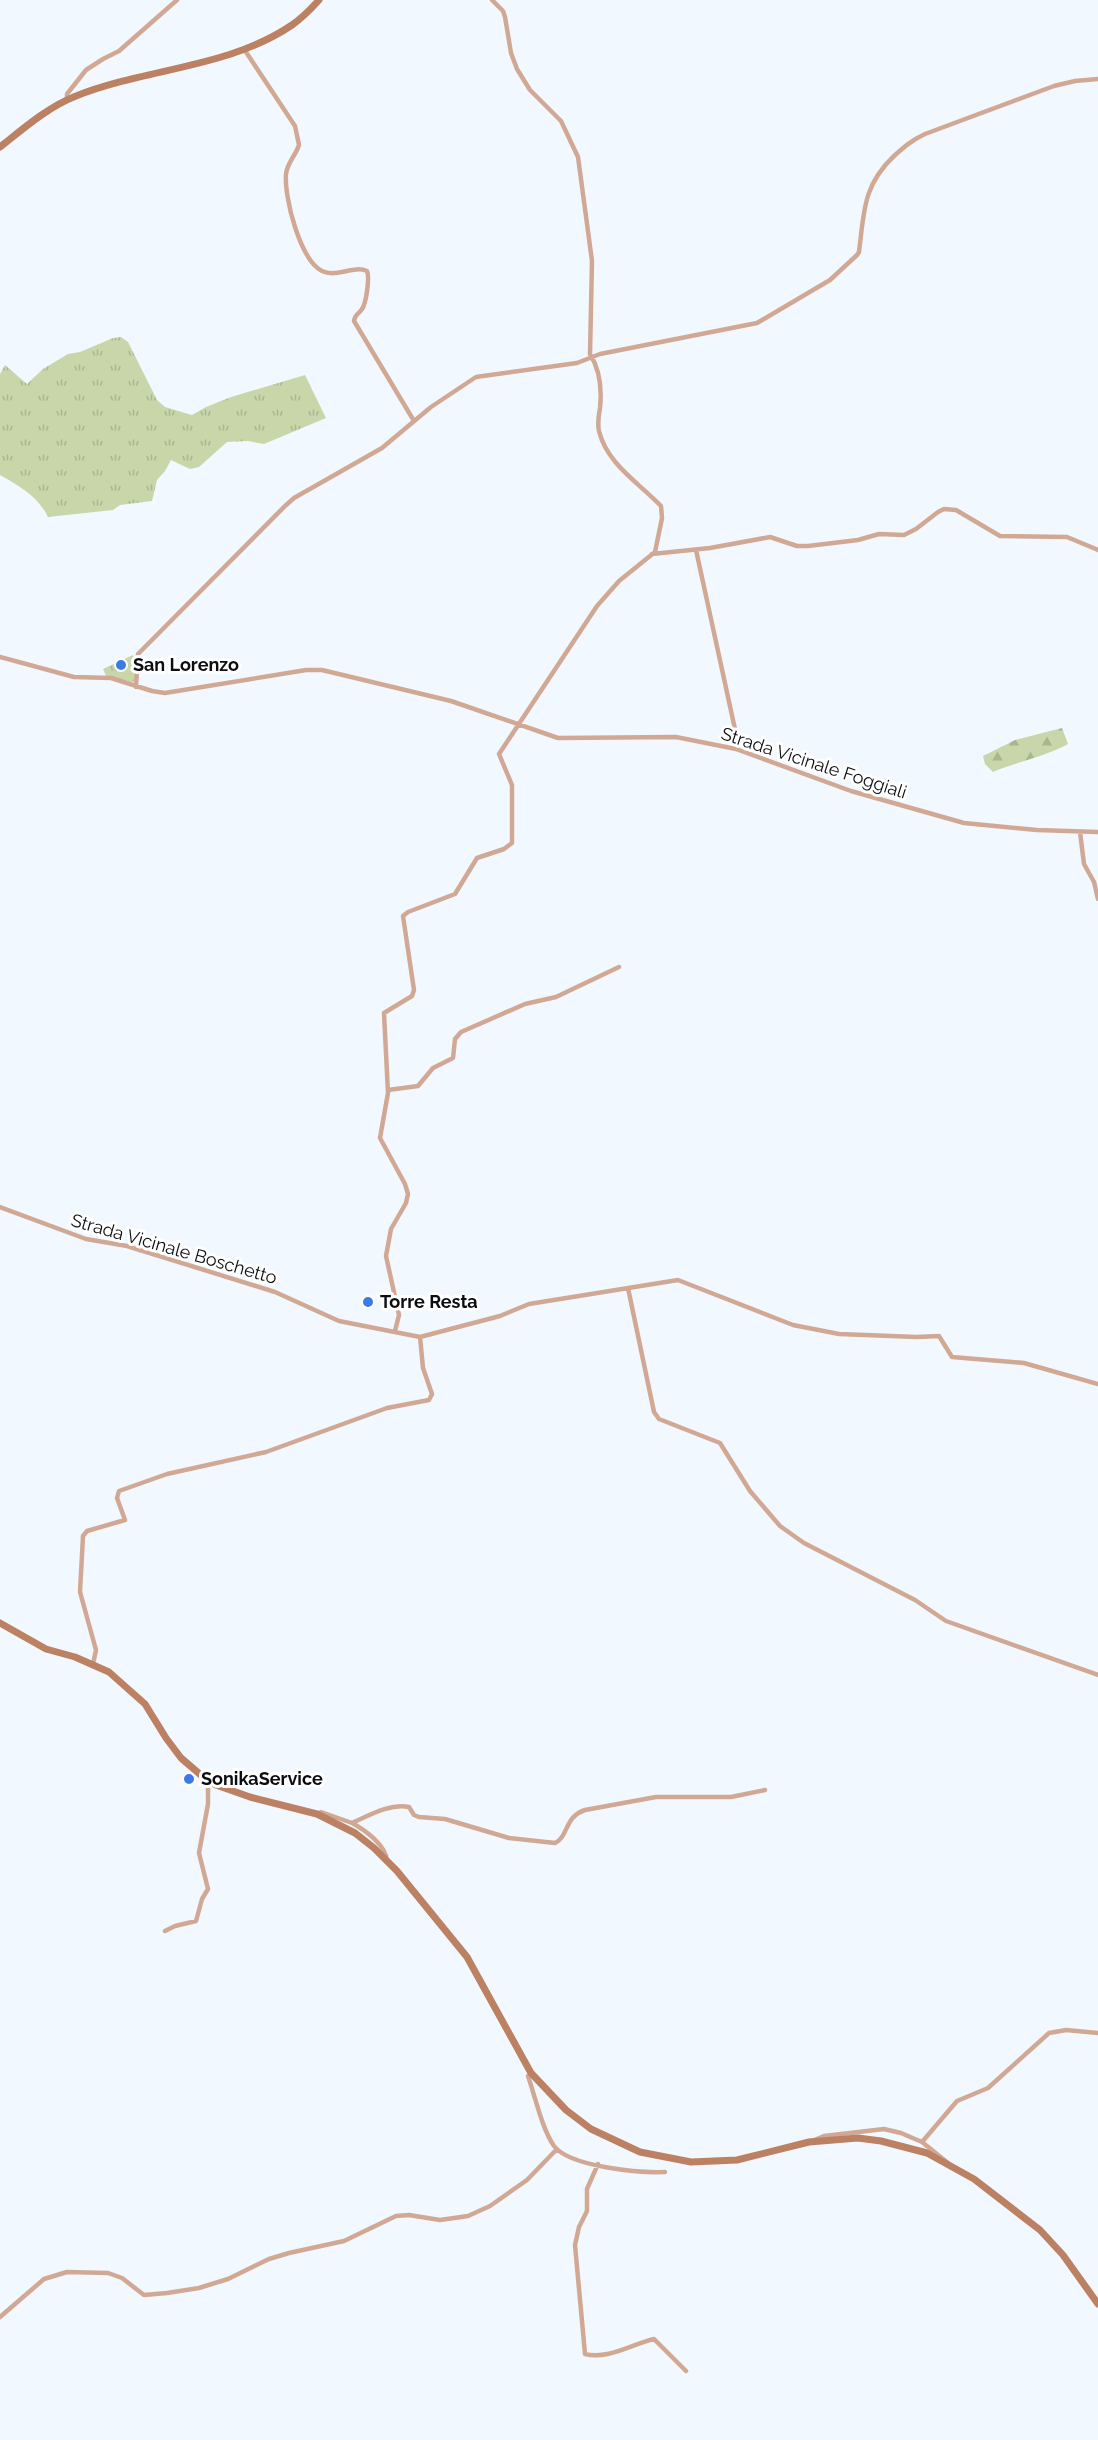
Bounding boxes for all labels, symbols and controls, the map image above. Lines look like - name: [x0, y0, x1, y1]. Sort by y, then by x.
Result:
- place label: San Lorenzo: [133, 654, 239, 675]
- marker: San Lorenzo: [114, 658, 128, 672]
- street label: Strada Vicinale Foggiali: [719, 723, 910, 802]
- street label: Strada Vicinale Boschetto: [69, 1209, 280, 1288]
- place label: Torre Resta: [380, 1291, 478, 1312]
- marker: Torre Resta: [361, 1295, 375, 1309]
- place label: SonikaService: [201, 1768, 323, 1789]
- marker: SonikaService: [182, 1772, 196, 1786]

